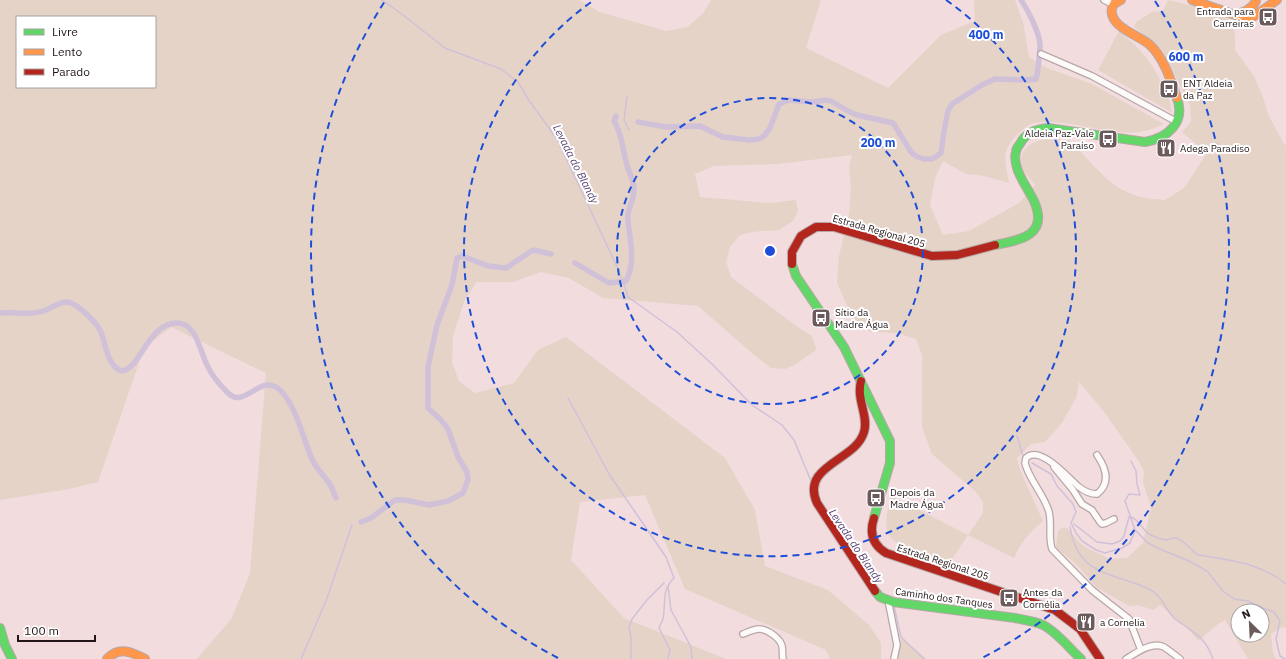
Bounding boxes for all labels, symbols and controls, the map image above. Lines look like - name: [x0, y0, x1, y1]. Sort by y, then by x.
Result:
- place label: Entrada para Carreiras: [1196, 5, 1255, 30]
- bus stop icon: Entrada para Carreiras: [1257, 6, 1279, 28]
- legend: [16, 16, 156, 88]
- text: Livre: [52, 24, 78, 39]
- text: 400 m: [968, 27, 1004, 42]
- text: Lento: [52, 44, 82, 59]
- text: 600 m: [1168, 49, 1204, 64]
- text: Parado: [52, 64, 90, 79]
- place label: ENT Aldeia da Paz: [1183, 77, 1233, 102]
- bus stop icon: ENT Aldeia da Paz: [1158, 78, 1180, 100]
- water label: Levada do Blandy: [550, 122, 602, 207]
- place label: Aldeia Paz-Vale Paraíso: [1025, 127, 1094, 152]
- bus stop icon: Aldeia Paz-Vale Paraíso: [1097, 128, 1119, 150]
- text: 200 m: [860, 135, 896, 150]
- restaurant icon: Adega Paradiso: [1155, 137, 1177, 159]
- place label: Adega Paradiso: [1180, 142, 1250, 155]
- street label: Estrada Regional 205: [831, 212, 927, 250]
- centre of rings: [763, 244, 777, 258]
- place label: Sítio da Madre Água: [835, 306, 889, 331]
- bus stop icon: Sítio da Madre Água: [810, 307, 832, 329]
- place label: Depois da Madre Água: [890, 486, 944, 511]
- bus stop icon: Depois da Madre Água: [865, 487, 887, 509]
- water label: Levada do Blandy: [826, 506, 886, 587]
- street label: Estrada Regional 205: [895, 541, 991, 583]
- street label: Caminho dos Tanques: [894, 585, 994, 611]
- place label: Antes da Cornélia: [1023, 586, 1063, 611]
- bus stop icon: Antes da Cornélia: [998, 587, 1020, 609]
- north arrow: [1230, 603, 1270, 643]
- text: N: [1239, 606, 1252, 622]
- restaurant icon: a Cornelia: [1075, 611, 1097, 633]
- place label: a Cornelia: [1100, 616, 1146, 629]
- scale bar: [18, 617, 95, 643]
- text: 100 m: [24, 623, 59, 638]

